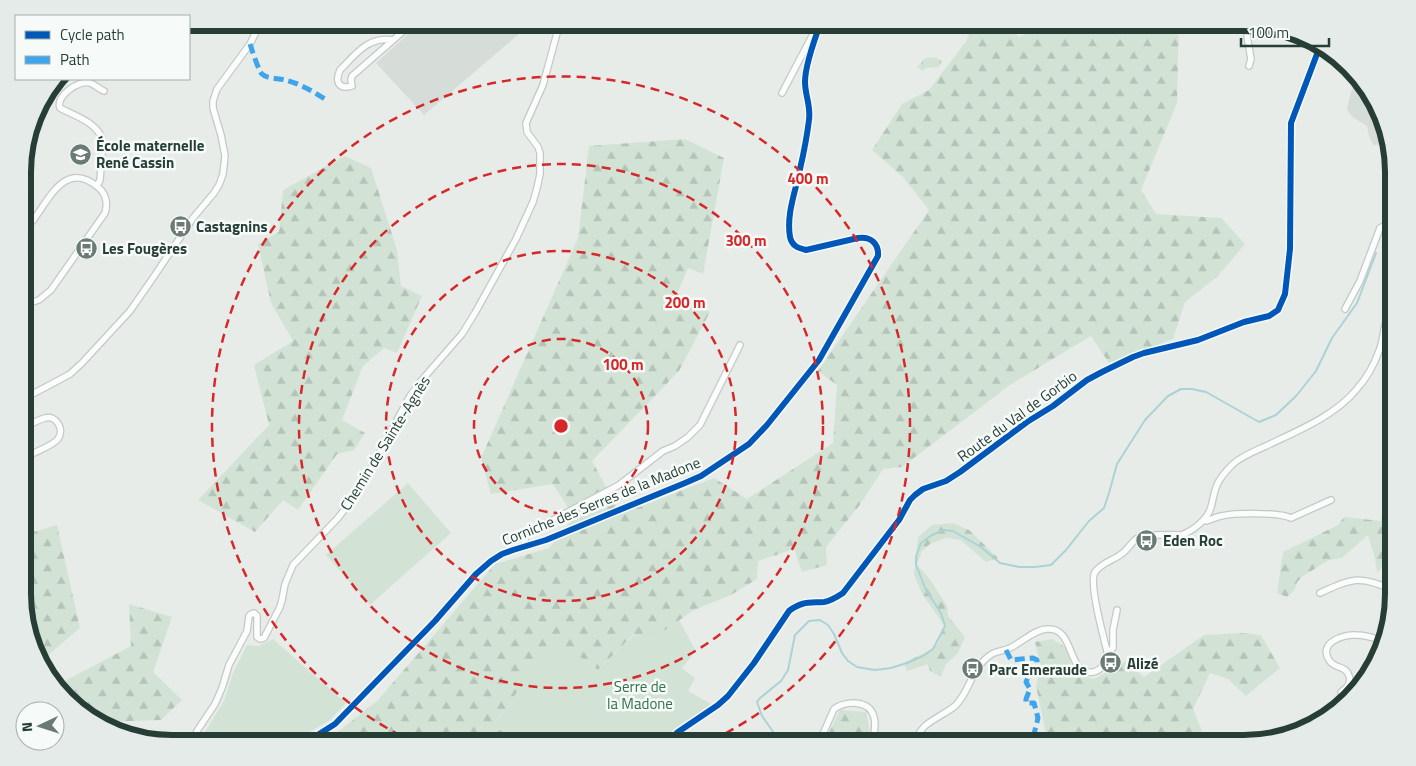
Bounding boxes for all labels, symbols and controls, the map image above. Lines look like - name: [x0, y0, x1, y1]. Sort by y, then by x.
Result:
- legend: [15, 15, 190, 80]
- scale bar: [1241, 15, 1328, 47]
- text: 100 m: [1248, 21, 1289, 44]
- text: Cycle path: [60, 23, 125, 46]
- text: Path: [60, 48, 90, 71]
- place label: École maternelle René Cassin: [96, 134, 205, 174]
- school or university icon: École maternelle René Cassin: [68, 142, 92, 166]
- text: 400 m: [787, 167, 829, 190]
- bus stop icon: Castagnins: [168, 214, 192, 238]
- place label: Castagnins: [196, 215, 268, 238]
- text: 300 m: [725, 229, 767, 252]
- bus stop icon: Les Fougères: [74, 236, 98, 260]
- place label: Les Fougères: [102, 237, 187, 260]
- text: 200 m: [664, 291, 706, 314]
- text: 100 m: [602, 353, 644, 376]
- street label: Route du Val de Gorbio: [952, 365, 1082, 467]
- street label: Chemin de Sainte-Agnès: [334, 371, 436, 515]
- centre of rings: [552, 417, 570, 435]
- street label: Corniche des Serres de la Madone: [498, 451, 704, 551]
- bus stop icon: Eden Roc: [1135, 528, 1159, 552]
- place label: Eden Roc: [1163, 529, 1223, 552]
- bus stop icon: Alizé: [1099, 651, 1123, 675]
- place label: Alizé: [1127, 652, 1159, 675]
- bus stop icon: Parc Emeraude: [961, 657, 985, 681]
- place label: Parc Emeraude: [989, 658, 1087, 681]
- park label: Serre de la Madone: [607, 675, 673, 715]
- north arrow: [15, 701, 65, 751]
- text: N: [16, 721, 37, 733]

